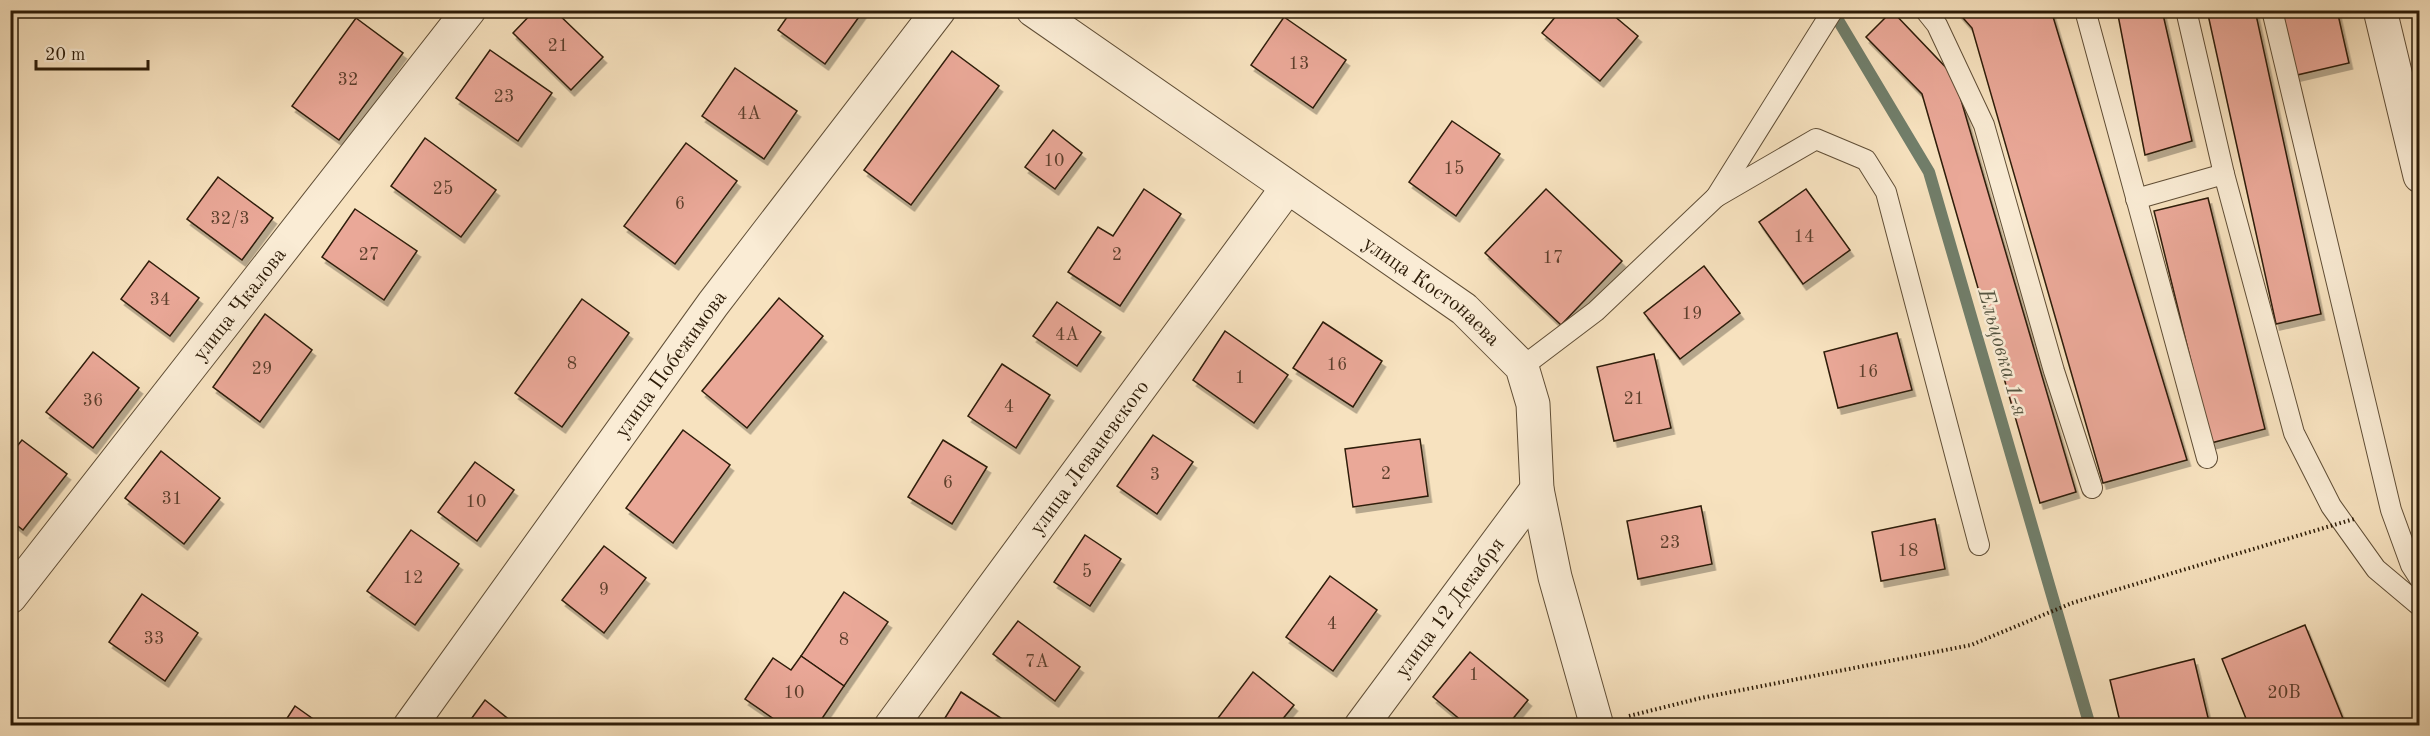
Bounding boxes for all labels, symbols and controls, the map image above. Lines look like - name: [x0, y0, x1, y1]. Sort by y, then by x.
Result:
- scale bar: [36, 33, 148, 71]
- house number: 21: [548, 37, 568, 55]
- text: 20 m: [45, 46, 85, 64]
- house number: 13: [1289, 55, 1309, 73]
- house number: 32: [338, 71, 358, 89]
- house number: 23: [494, 88, 514, 106]
- house number: 4А: [737, 105, 761, 123]
- house number: 10: [1044, 152, 1064, 170]
- house number: 15: [1444, 160, 1464, 178]
- house number: 25: [433, 180, 453, 198]
- house number: 6: [675, 195, 685, 213]
- house number: 32/3: [210, 210, 250, 228]
- house number: 14: [1794, 228, 1814, 246]
- street label: улица Костонаева: [1359, 233, 1504, 351]
- street label: улица Чкалова: [190, 244, 291, 365]
- house number: 27: [359, 246, 379, 264]
- house number: 2: [1112, 246, 1122, 264]
- house number: 17: [1543, 249, 1563, 267]
- water label: Ельцовка 1-я: [1973, 285, 2031, 419]
- street label: улица Побежимова: [611, 287, 731, 442]
- house number: 34: [150, 291, 170, 309]
- house number: 19: [1682, 305, 1702, 323]
- house number: 4А: [1055, 326, 1079, 344]
- house number: 8: [567, 355, 577, 373]
- house number: 16: [1327, 356, 1347, 374]
- house number: 29: [252, 360, 272, 378]
- house number: 16: [1858, 363, 1878, 381]
- house number: 1: [1235, 369, 1245, 387]
- street label: улица Леваневского: [1027, 377, 1154, 539]
- house number: 21: [1624, 390, 1644, 408]
- house number: 36: [83, 392, 103, 410]
- house number: 4: [1004, 398, 1014, 416]
- house number: 2: [1381, 465, 1391, 483]
- house number: 3: [1150, 466, 1160, 484]
- house number: 6: [943, 474, 953, 492]
- house number: 31: [162, 490, 182, 508]
- house number: 10: [466, 493, 486, 511]
- street label: улица 12 Декабря: [1388, 532, 1510, 682]
- house number: 23: [1660, 534, 1680, 552]
- house number: 18: [1898, 542, 1918, 560]
- house number: 5: [1082, 563, 1092, 581]
- house number: 12: [403, 569, 423, 587]
- house number: 9: [599, 581, 609, 599]
- house number: 4: [1327, 615, 1337, 633]
- house number: 33: [144, 630, 164, 648]
- house number: 8: [839, 631, 849, 649]
- house number: 7А: [1025, 653, 1049, 671]
- house number: 1: [1469, 663, 1479, 685]
- house number: 10: [784, 684, 804, 702]
- house number: 20В: [2267, 684, 2301, 702]

